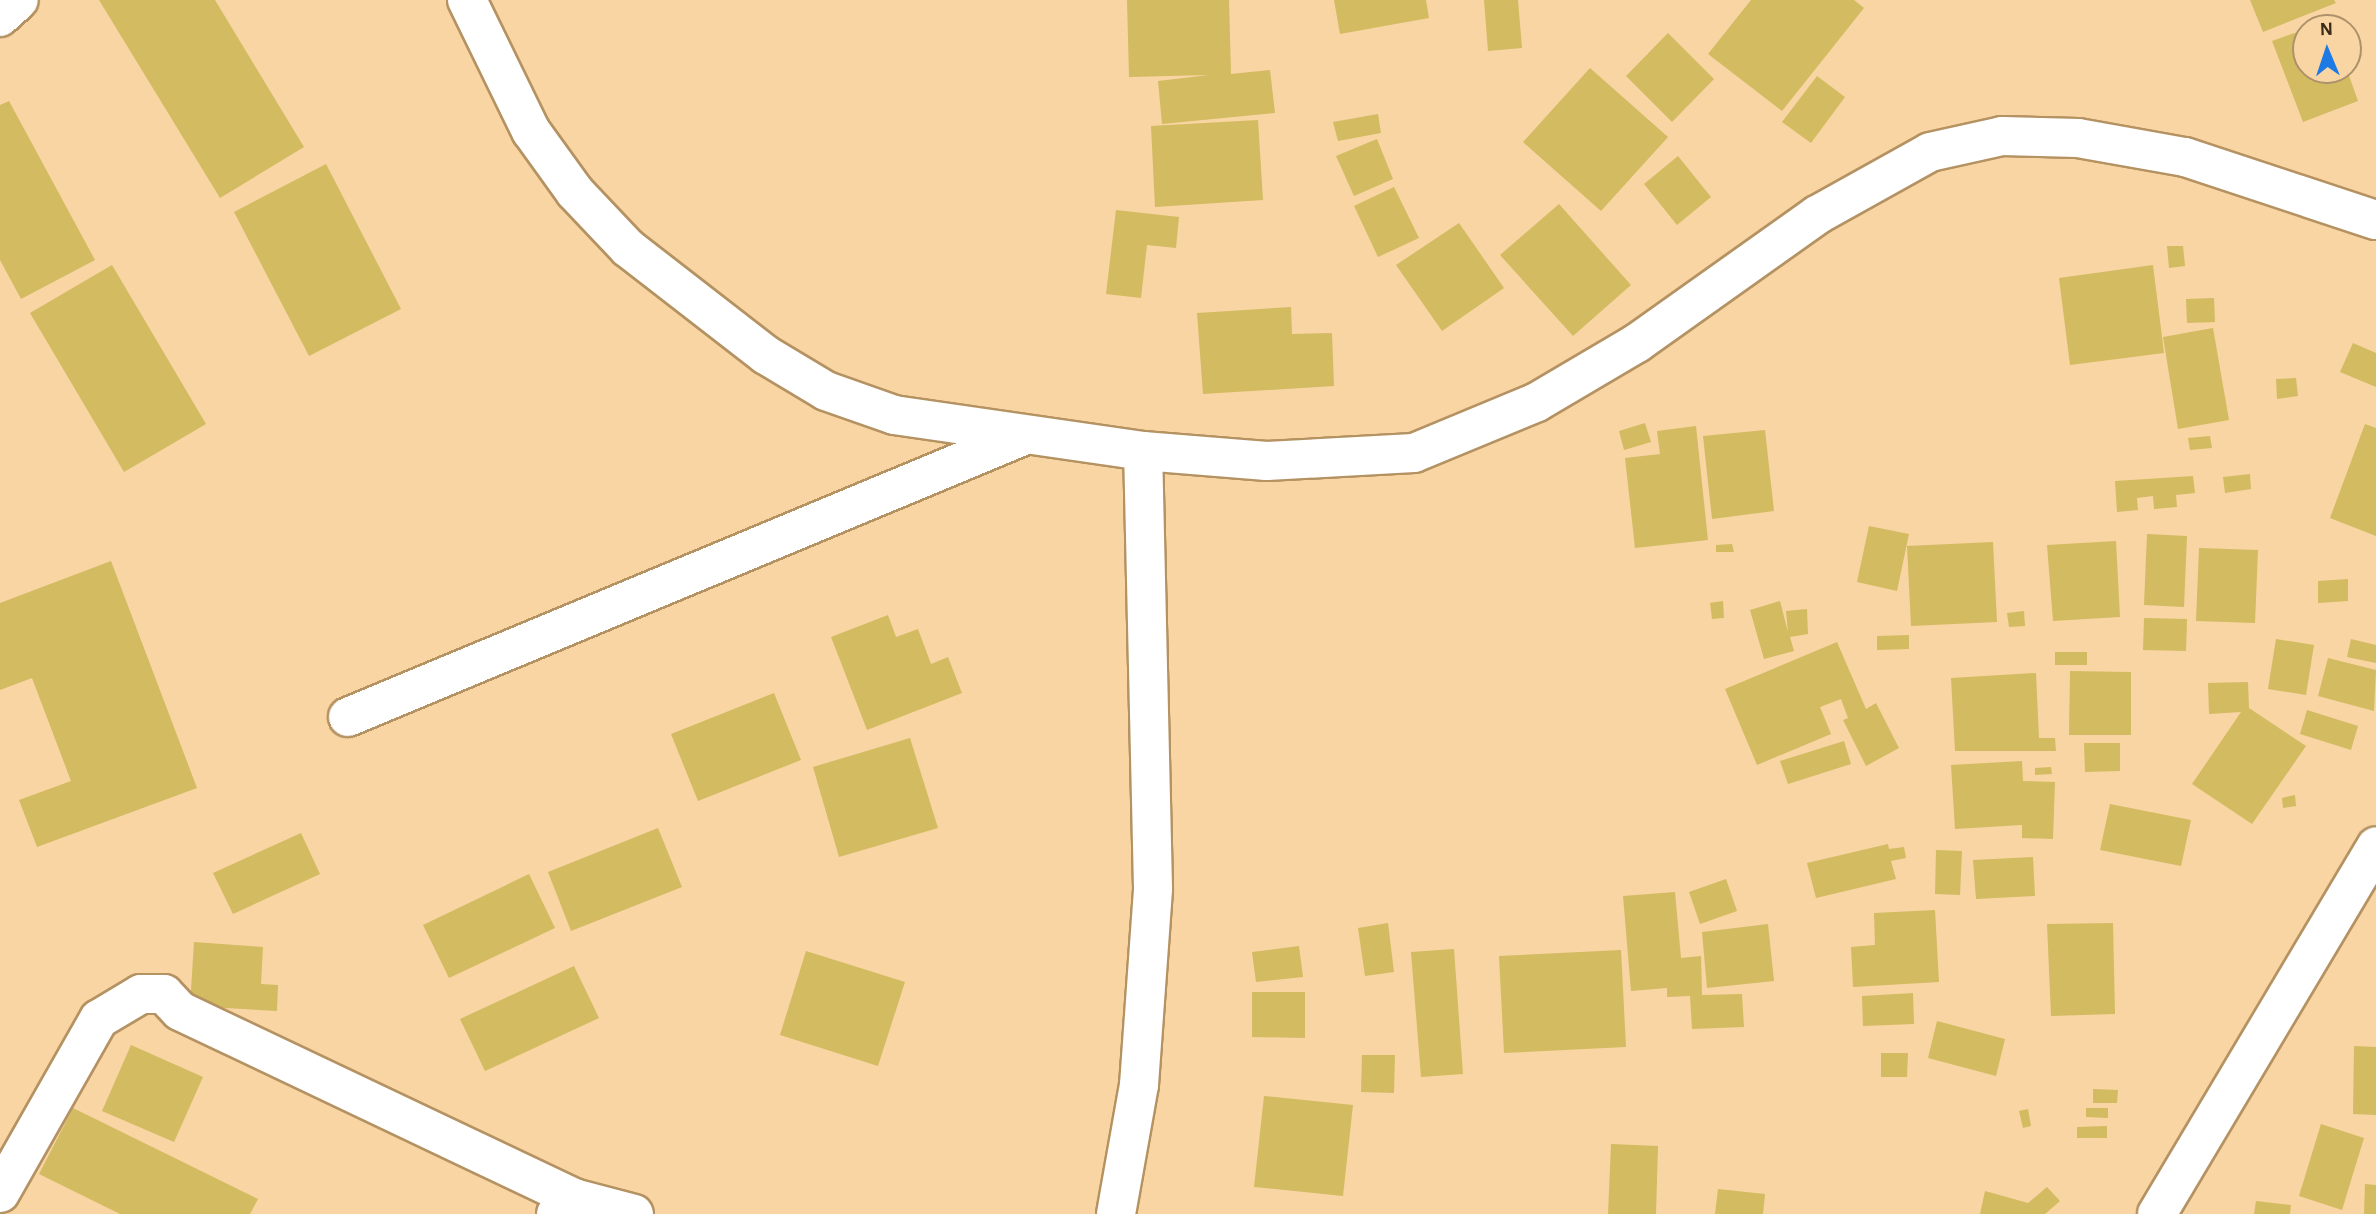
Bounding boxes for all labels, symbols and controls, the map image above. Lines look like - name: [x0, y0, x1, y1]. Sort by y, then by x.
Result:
- north arrow: [2292, 14, 2362, 84]
- text: N: [2319, 20, 2333, 39]

